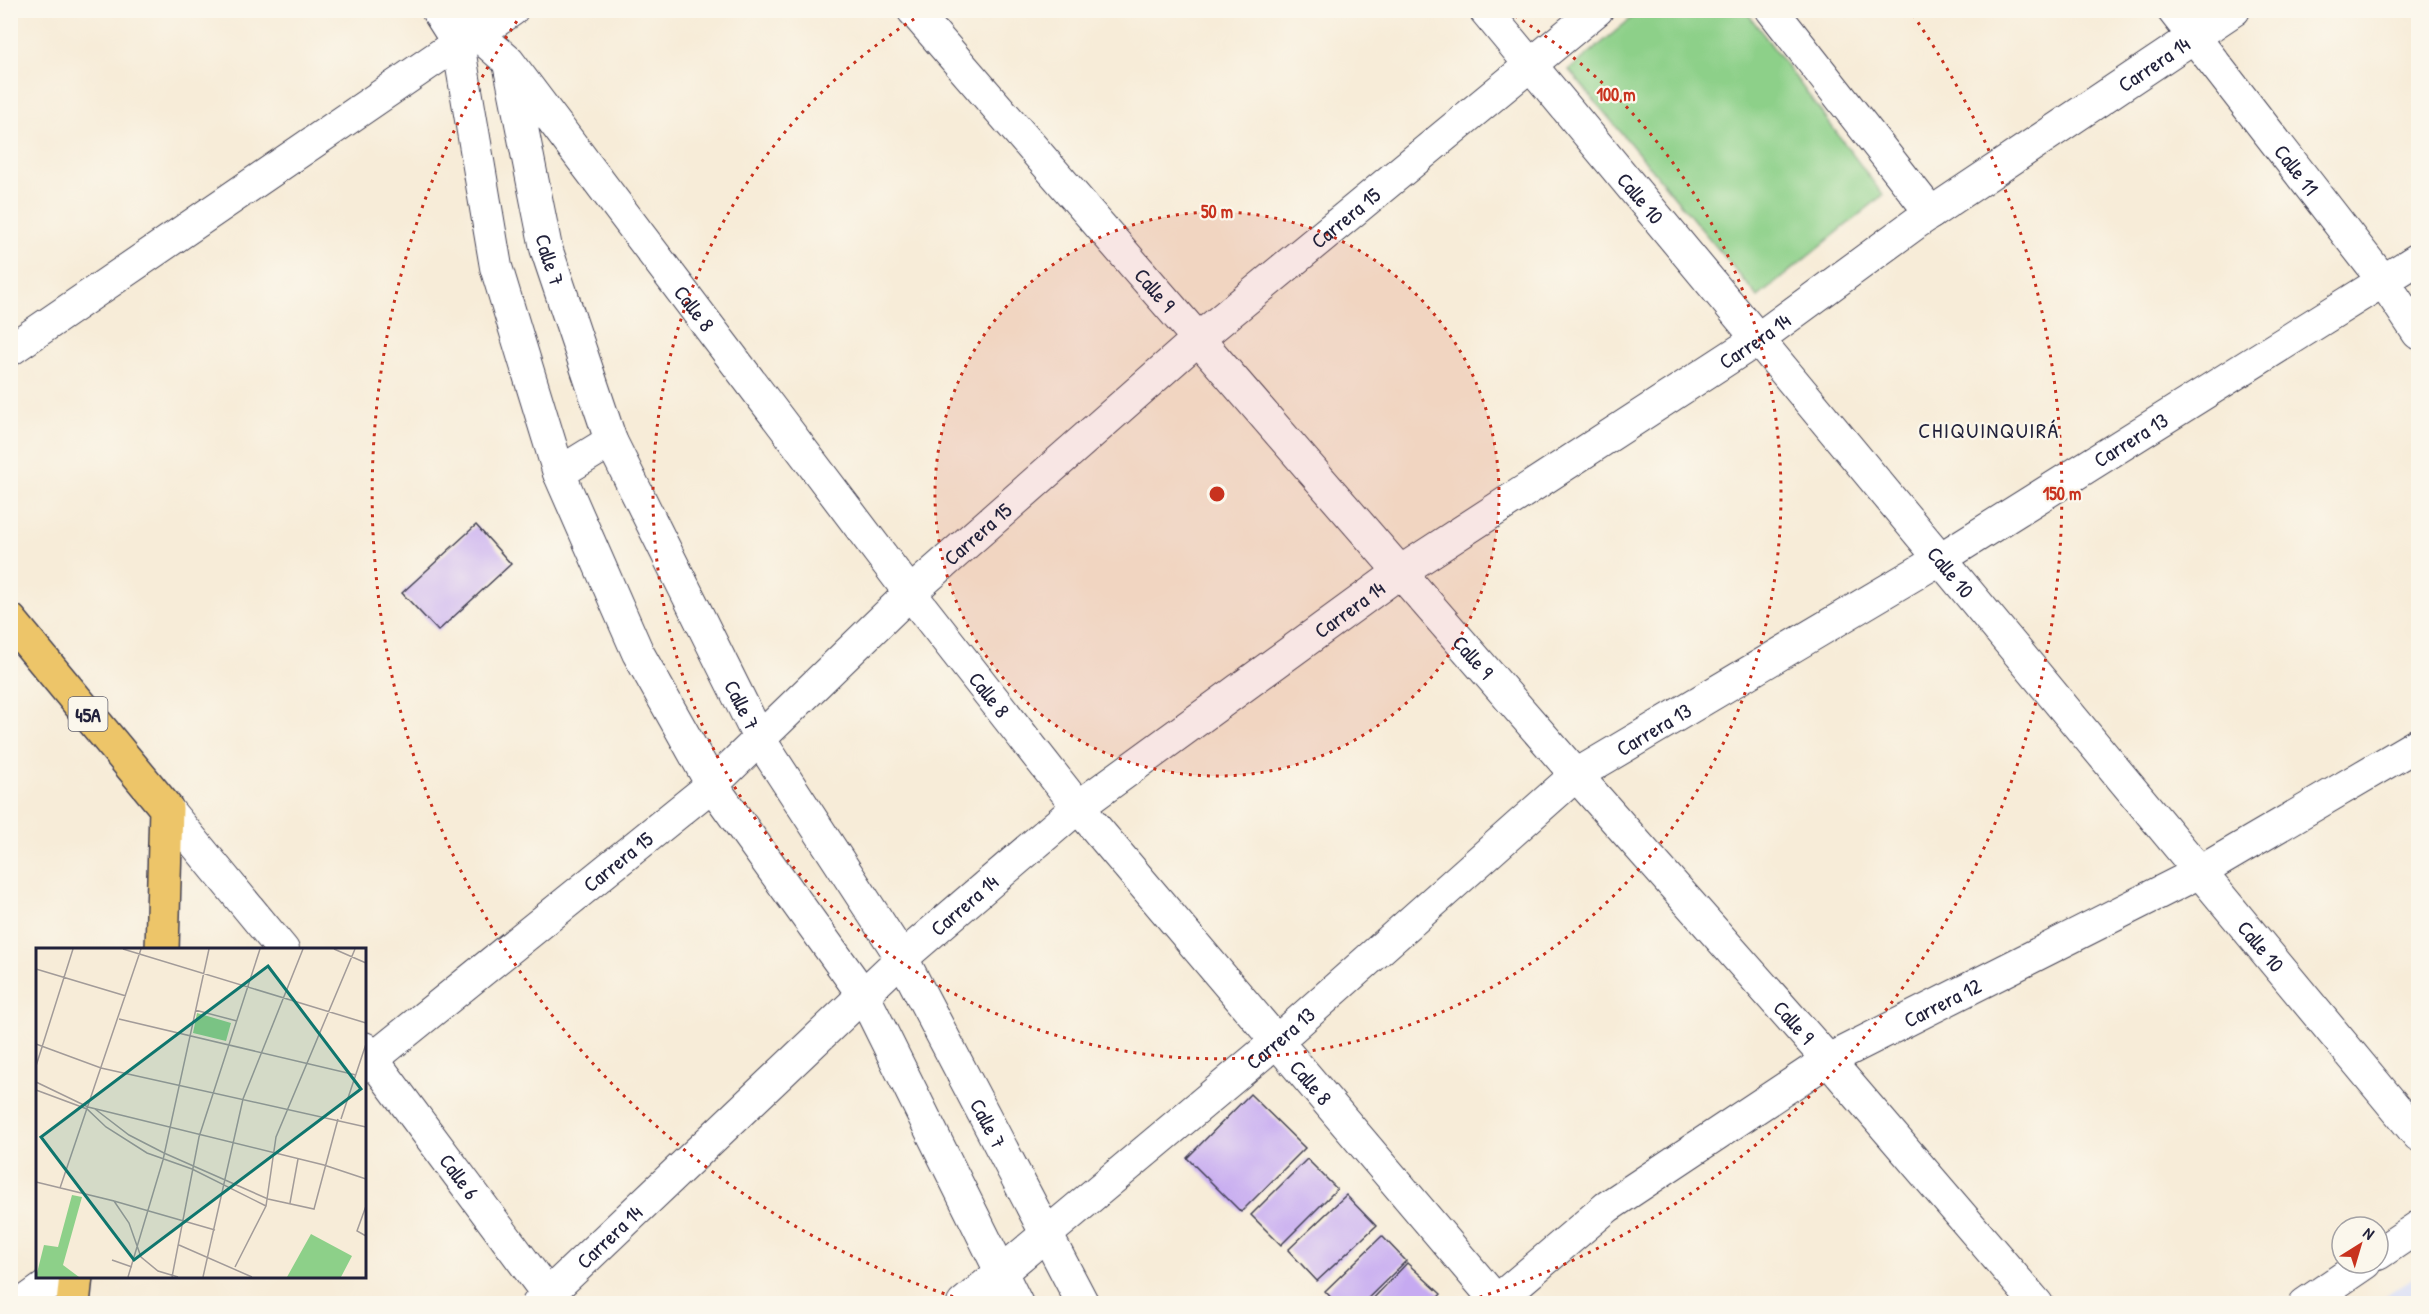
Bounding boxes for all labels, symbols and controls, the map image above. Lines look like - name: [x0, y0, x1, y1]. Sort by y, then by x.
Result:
- street label: Carrera 14: [2112, 29, 2196, 98]
- text: 100 m: [1596, 82, 1636, 107]
- street label: Calle 11: [2268, 138, 2326, 201]
- street label: Calle 10: [1611, 166, 1671, 230]
- street label: Carrera 15: [1304, 180, 1386, 255]
- text: 50 m: [1201, 199, 1233, 224]
- street label: Calle 7: [529, 232, 572, 289]
- street label: Calle 9: [1128, 261, 1183, 318]
- street label: Calle 8: [668, 279, 722, 337]
- street label: Carrera 14: [1713, 306, 1796, 375]
- street label: Carrera 13: [2088, 405, 2173, 474]
- district label: CHIQUINQUIRÁ: [1918, 415, 2060, 445]
- text: 150 m: [2043, 481, 2081, 506]
- centre of rings: [1207, 484, 1227, 504]
- street label: Carrera 15: [937, 495, 1018, 572]
- street label: Calle 10: [1921, 540, 1981, 604]
- street label: Carrera 14: [1308, 573, 1391, 645]
- street label: Calle 9: [1446, 629, 1501, 685]
- street label: Calle 8: [962, 665, 1017, 723]
- street label: Calle 7: [718, 675, 767, 735]
- street label: Carrera 13: [1611, 695, 1696, 762]
- road number: 45A: [68, 697, 107, 731]
- street label: Carrera 15: [577, 824, 659, 898]
- street label: Carrera 14: [924, 867, 1004, 942]
- street label: Calle 10: [2231, 914, 2291, 978]
- inset map: [36, 948, 366, 1278]
- street label: Carrera 12: [1899, 971, 1986, 1034]
- street label: Calle 9: [1767, 994, 1822, 1050]
- street label: Carrera 13: [1239, 1000, 1321, 1076]
- street label: Calle 8: [1284, 1053, 1339, 1111]
- street label: Calle 7: [963, 1093, 1013, 1153]
- street label: Calle 6: [433, 1147, 486, 1205]
- street label: Carrera 14: [570, 1198, 648, 1275]
- north arrow: [2330, 1215, 2390, 1275]
- text: N: [2359, 1222, 2379, 1245]

